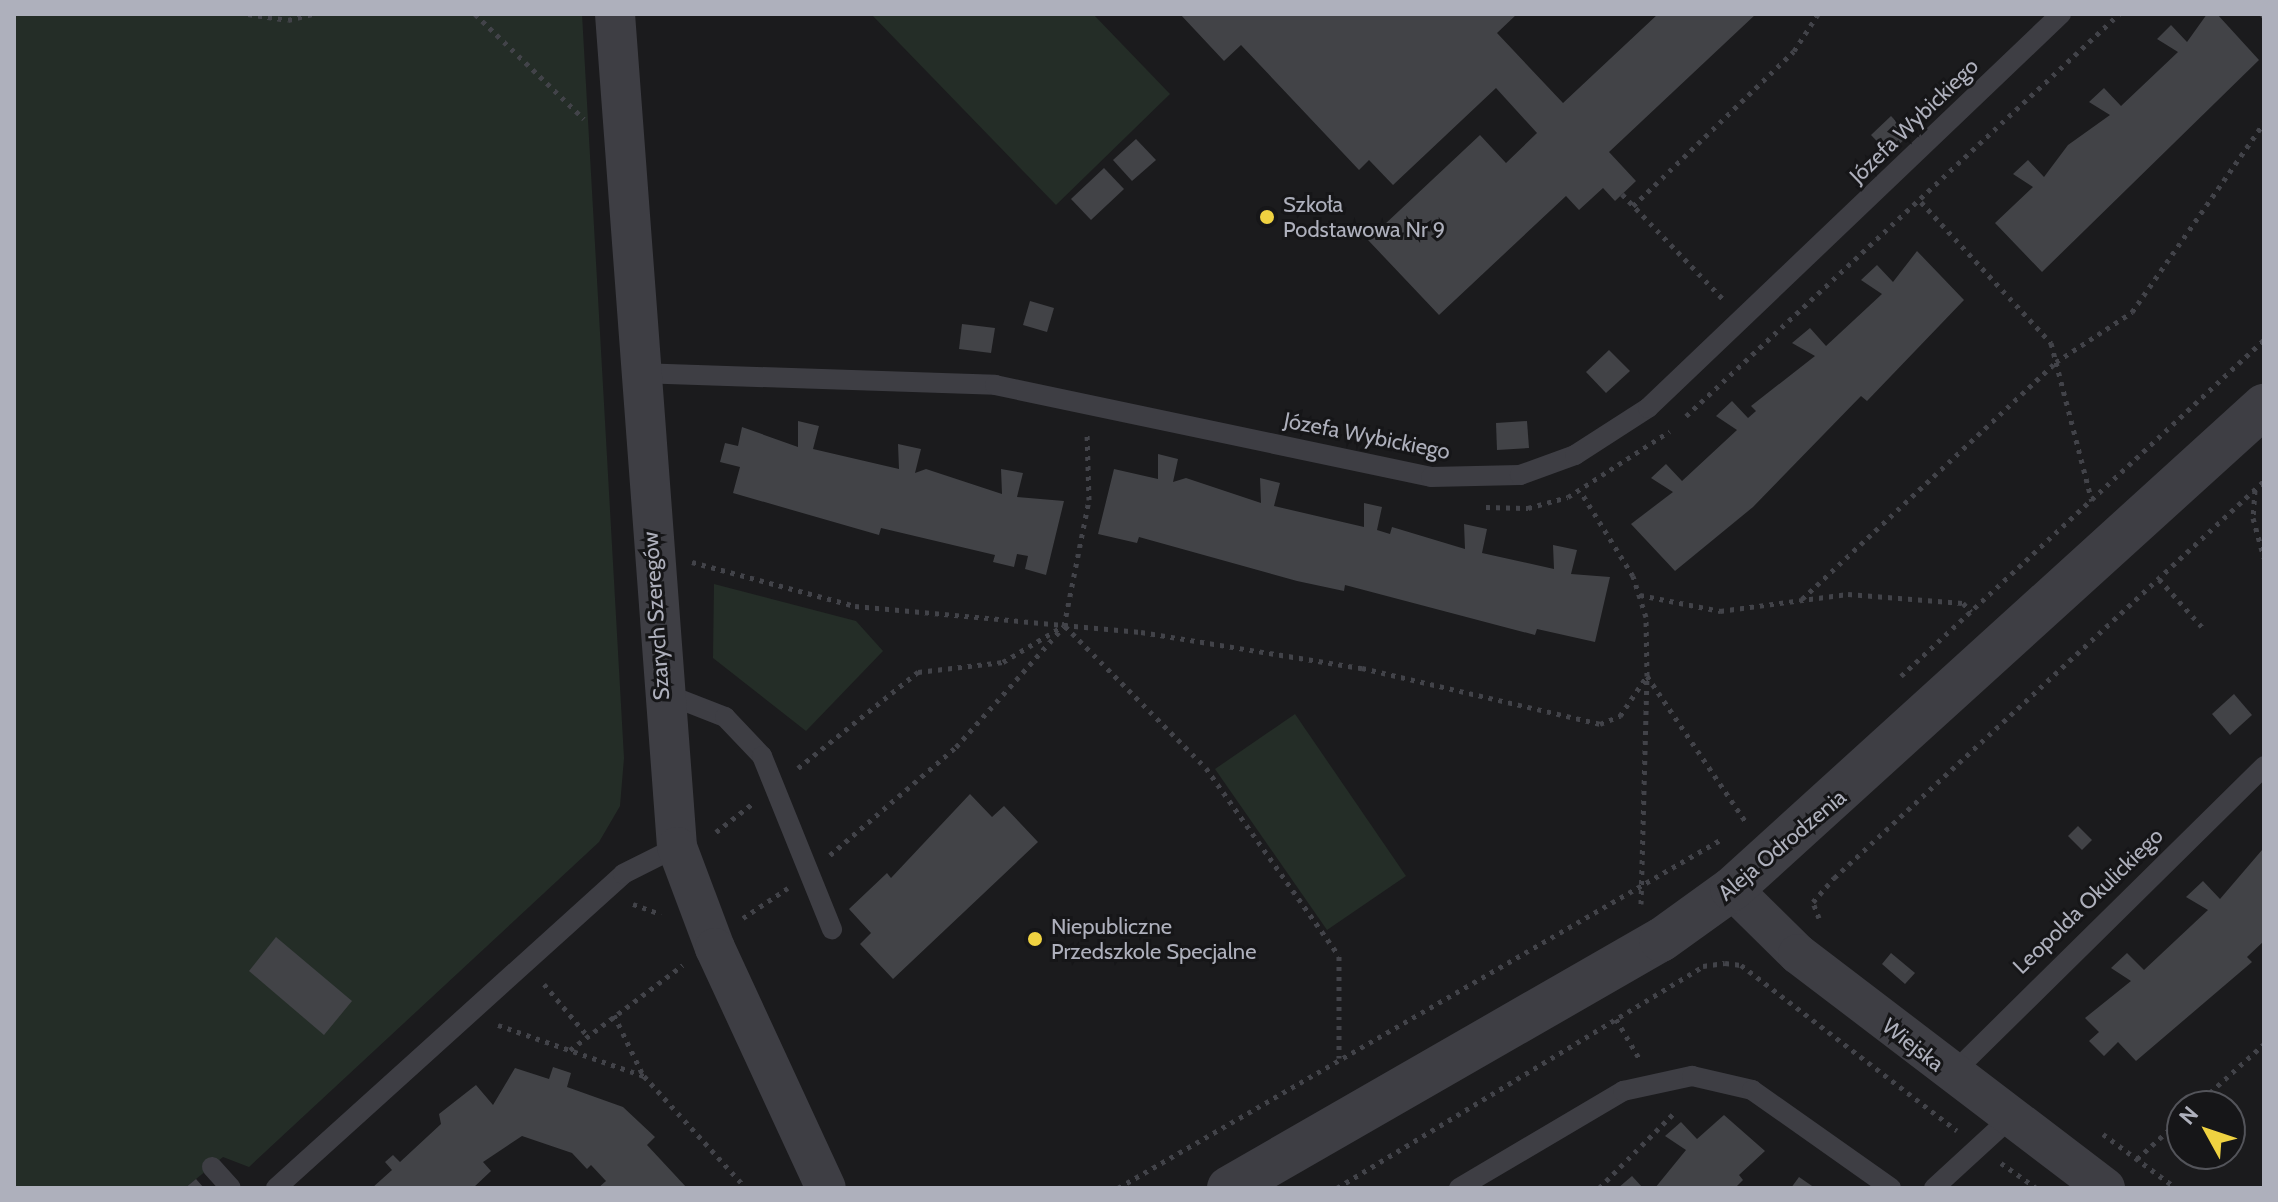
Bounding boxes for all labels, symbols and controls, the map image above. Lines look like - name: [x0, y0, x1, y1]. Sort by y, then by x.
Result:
- street label: Józefa Wybickiego: [1844, 53, 1984, 189]
- place label: Szkoła Podstawowa Nr 9: [1283, 191, 1445, 242]
- marker: Szkoła Podstawowa Nr 9: [1258, 208, 1276, 226]
- street label: Józefa Wybickiego: [1282, 407, 1452, 465]
- street label: Szarych Szeregów: [637, 531, 675, 701]
- street label: Aleja Odrodzenia: [1713, 784, 1851, 906]
- street label: Leopolda Okulickiego: [2008, 823, 2168, 979]
- place label: Niepubliczne Przedszkole Specjalne: [1051, 913, 1256, 964]
- marker: Niepubliczne Przedszkole Specjalne: [1026, 930, 1044, 948]
- street label: Wiejska: [1877, 1013, 1949, 1077]
- north arrow: [2166, 1090, 2246, 1170]
- text: N: [2173, 1101, 2204, 1130]

